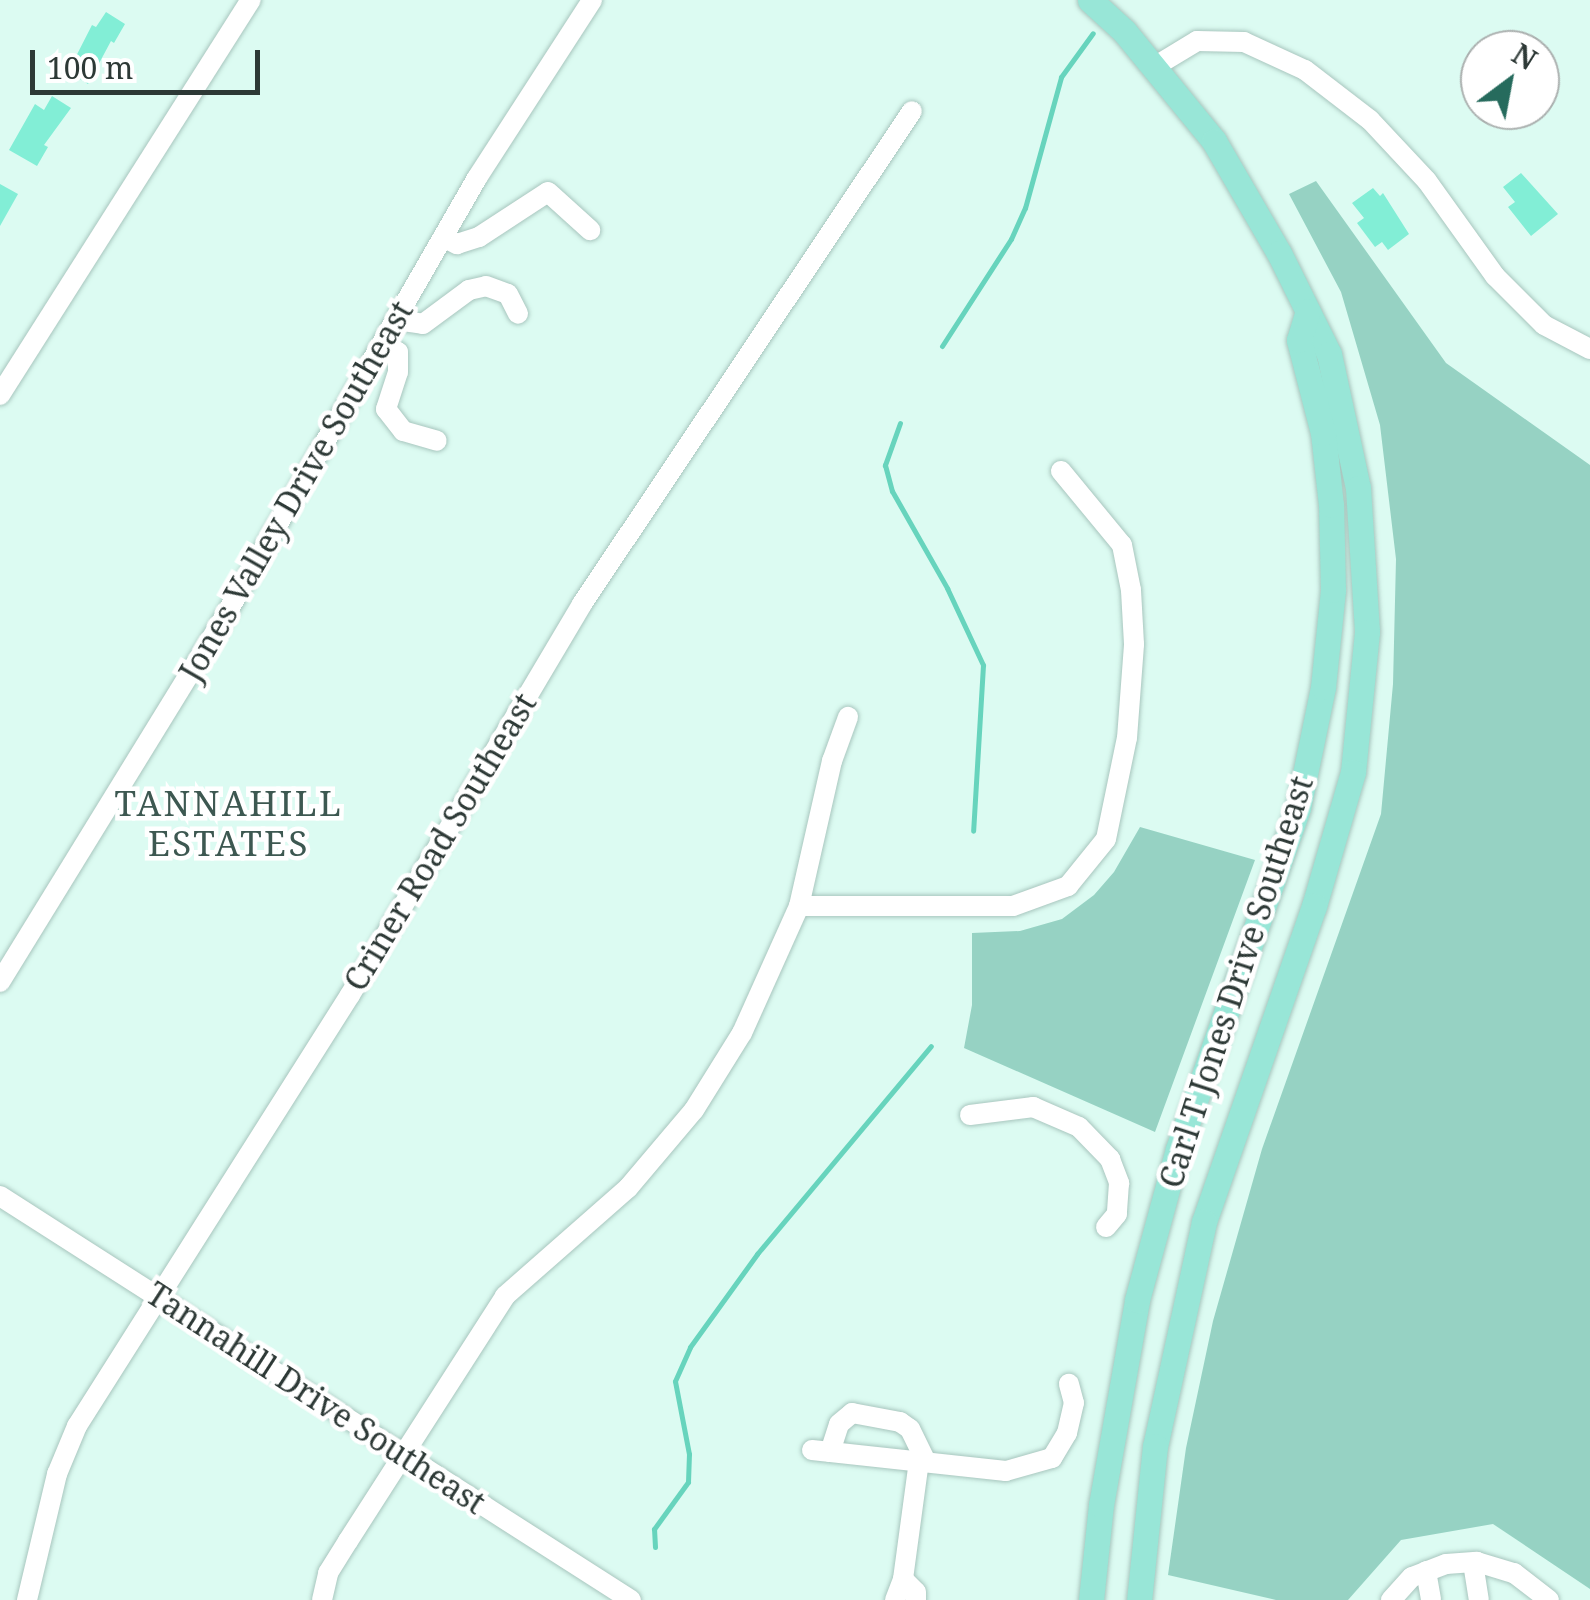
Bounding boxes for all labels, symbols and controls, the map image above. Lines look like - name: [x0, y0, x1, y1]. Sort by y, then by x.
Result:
- scale bar: [35, 30, 265, 92]
- north arrow: [1460, 30, 1560, 130]
- text: N: [1505, 34, 1544, 78]
- text: 100 m: [47, 47, 133, 88]
- street label: Jones Valley Drive Southeast: [171, 294, 421, 688]
- street label: Criner Road Southeast: [336, 686, 544, 998]
- street label: Carl T Jones Drive Southeast: [1151, 771, 1321, 1193]
- district label: TANNAHILL ESTATES: [115, 782, 343, 864]
- street label: Tannahill Drive Southeast: [140, 1274, 492, 1522]

